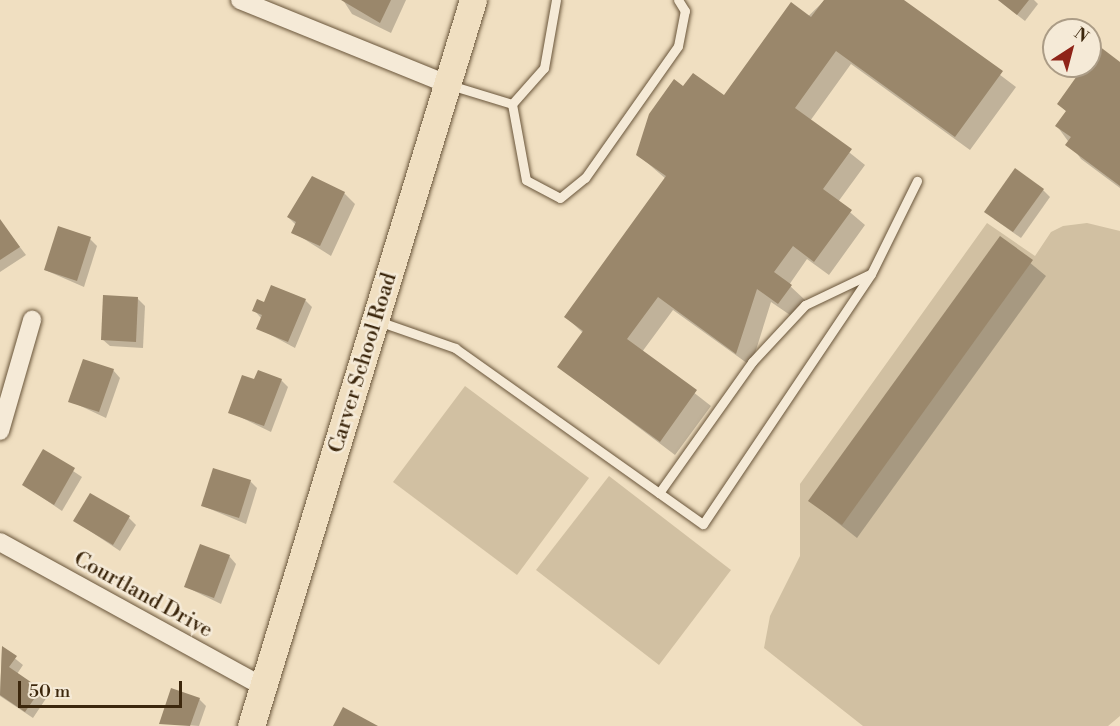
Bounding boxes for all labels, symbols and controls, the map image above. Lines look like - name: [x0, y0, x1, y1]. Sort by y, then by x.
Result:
- north arrow: [1042, 18, 1102, 78]
- text: N: [1070, 23, 1092, 47]
- street label: Carver School Road: [324, 270, 402, 456]
- street label: Courtland Drive: [69, 546, 217, 644]
- scale bar: [21, 669, 184, 707]
- text: 50 m: [29, 680, 70, 703]

